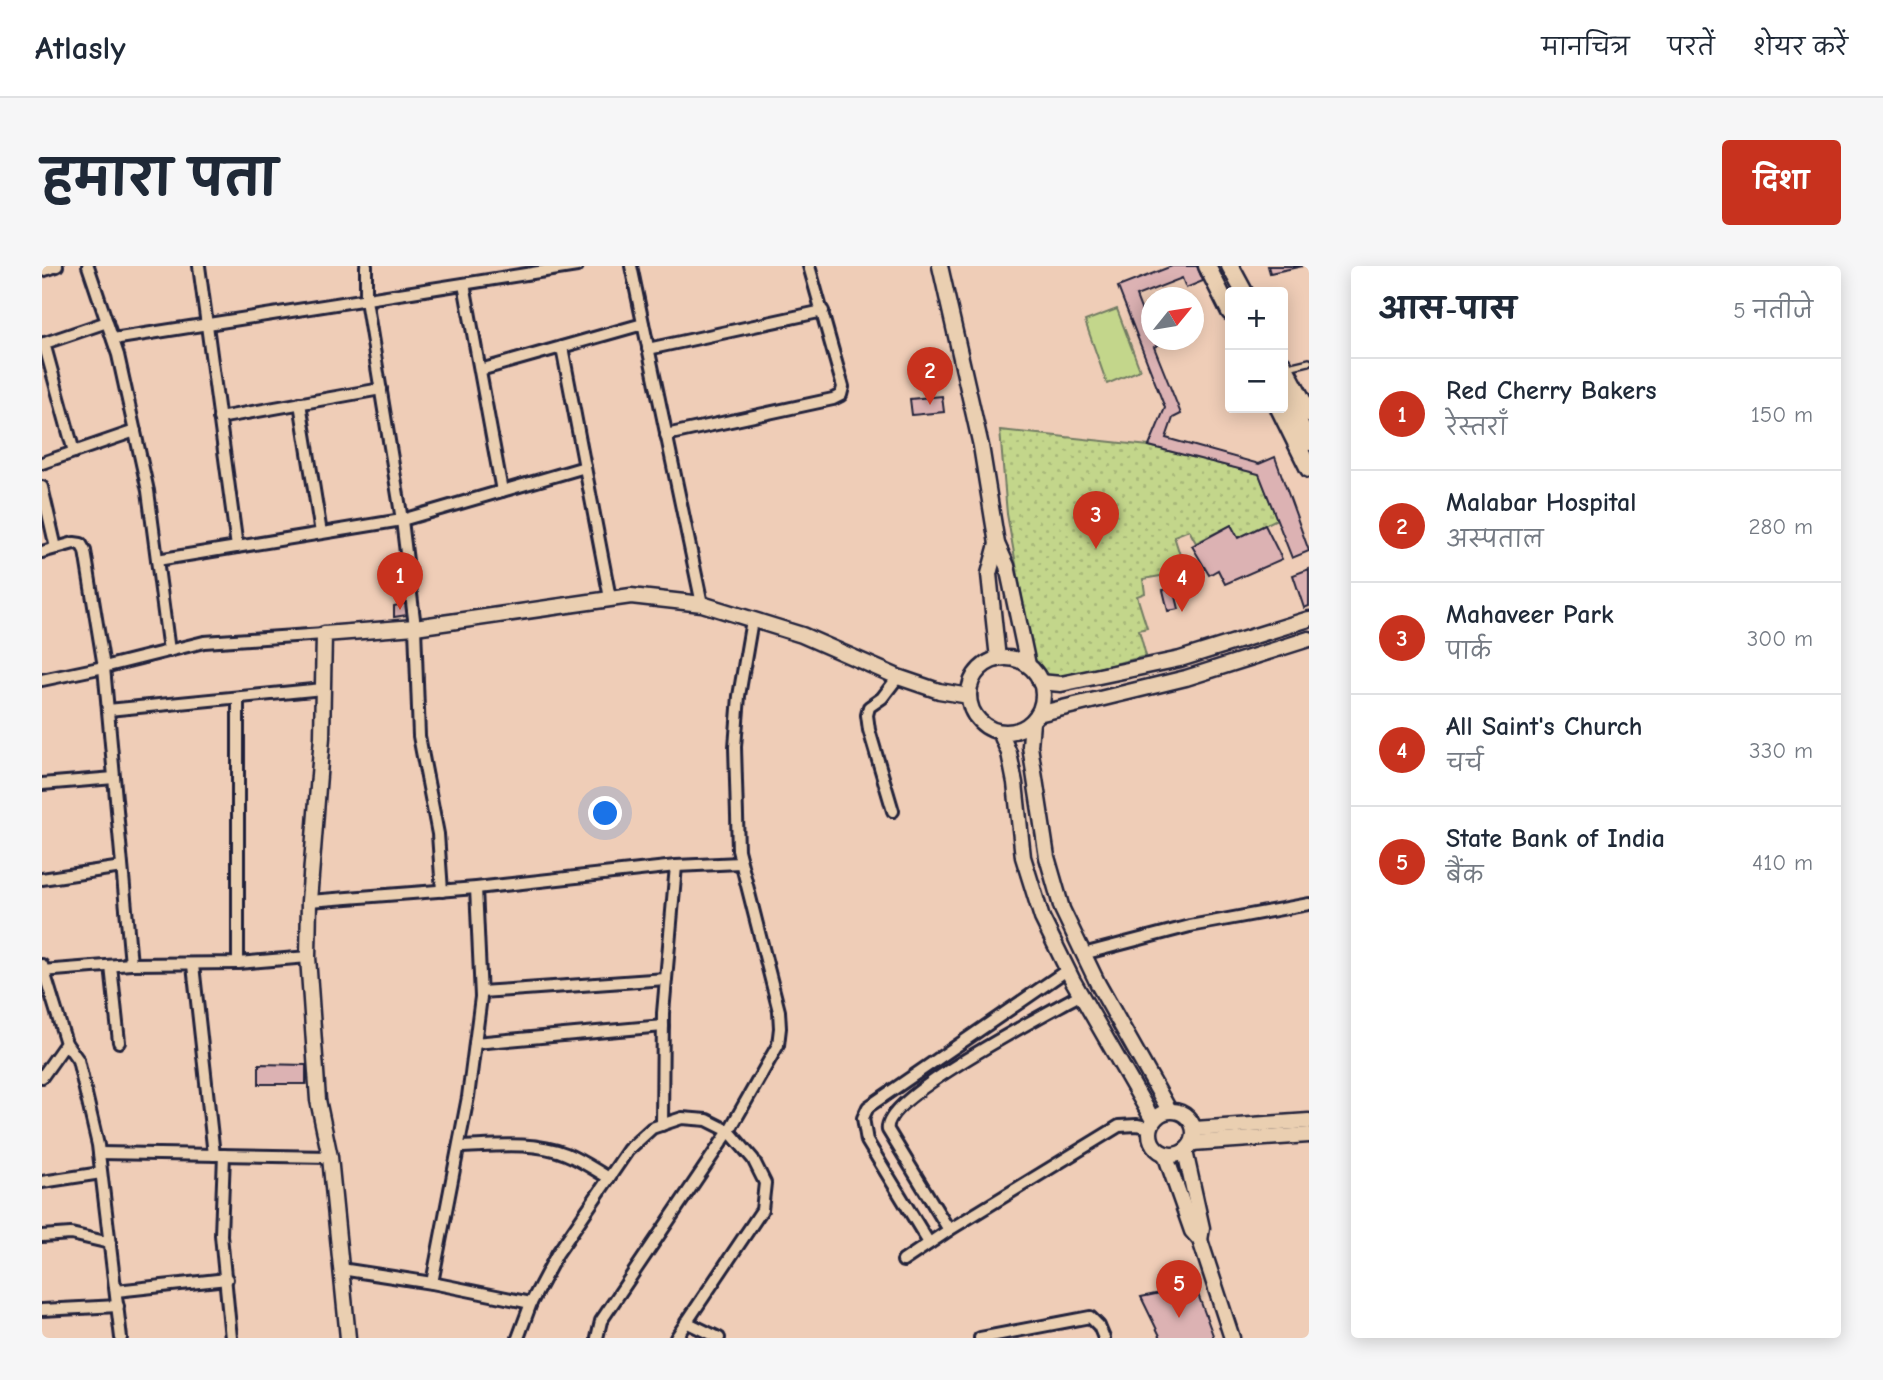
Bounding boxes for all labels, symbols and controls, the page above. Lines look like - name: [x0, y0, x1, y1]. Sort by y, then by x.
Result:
- text: Atlasly: [35, 29, 126, 67]
- text: मानचित्र: [1542, 33, 1630, 61]
- text: परतें: [1668, 33, 1715, 61]
- text: शेयर करें: [1753, 33, 1848, 61]
- button: दिशा: [1722, 140, 1841, 225]
- text: हमारा पता: [42, 151, 277, 207]
- north arrow: [1141, 287, 1204, 350]
- map controls: [1225, 287, 1288, 413]
- button: +: [1225, 287, 1288, 350]
- text: आस-पास: [1379, 292, 1516, 327]
- text: 5 नतीजे: [1733, 297, 1813, 324]
- pin: 2: [907, 347, 953, 405]
- button: −: [1225, 350, 1288, 413]
- text: Red Cherry Bakers: [1446, 376, 1657, 406]
- text: 1: [1397, 401, 1407, 428]
- text: 150 m: [1751, 401, 1813, 428]
- text: रेस्तराँ: [1446, 414, 1507, 441]
- text: Malabar Hospital: [1446, 488, 1636, 518]
- pin: 3: [1073, 491, 1119, 549]
- text: 2: [1396, 513, 1408, 540]
- text: 280 m: [1748, 513, 1813, 540]
- text: अस्पताल: [1446, 526, 1544, 553]
- pin: 1: [377, 552, 423, 610]
- pin: 4: [1159, 554, 1205, 612]
- text: Mahaveer Park: [1446, 600, 1614, 630]
- text: 3: [1396, 625, 1408, 652]
- text: 300 m: [1747, 625, 1813, 652]
- text: पार्क: [1446, 638, 1491, 665]
- text: All Saint's Church: [1446, 712, 1642, 742]
- text: 4: [1397, 737, 1407, 764]
- text: 330 m: [1749, 737, 1813, 764]
- text: चर्च: [1446, 750, 1483, 777]
- your location: [588, 796, 622, 830]
- text: State Bank of India: [1446, 824, 1665, 854]
- text: 5: [1396, 849, 1408, 876]
- text: 410 m: [1752, 849, 1813, 876]
- text: बैंक: [1446, 862, 1483, 889]
- pin: 5: [1156, 1260, 1202, 1318]

